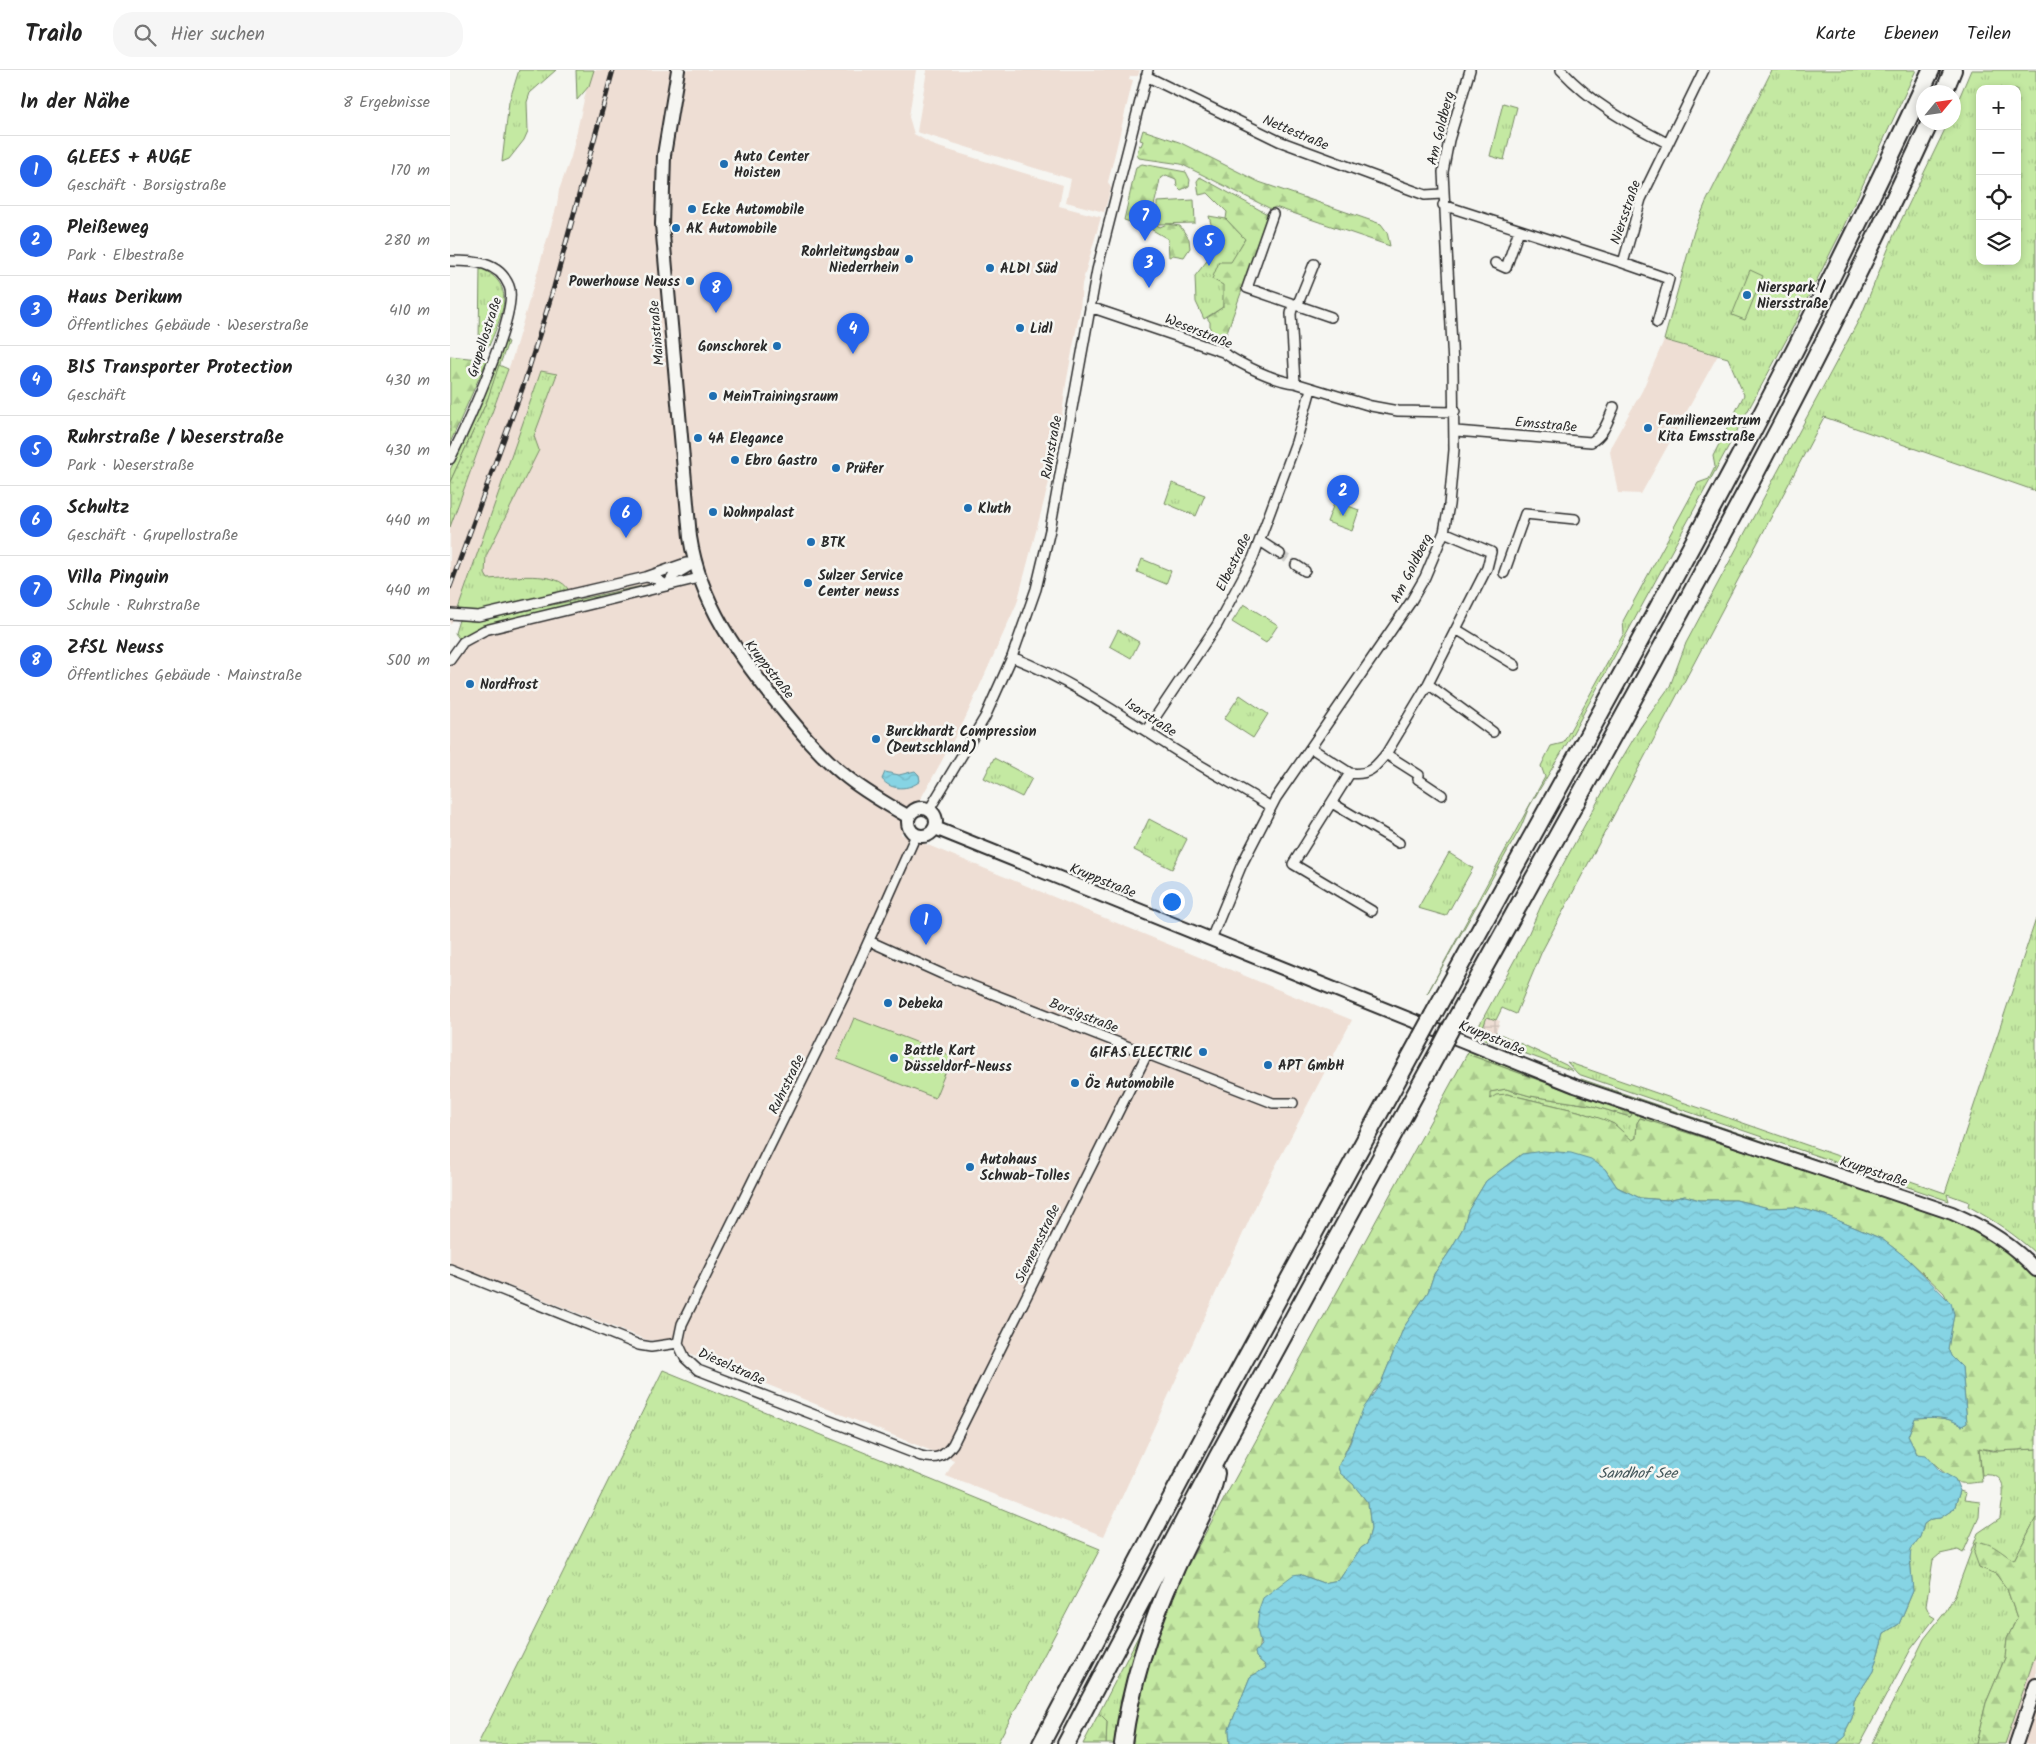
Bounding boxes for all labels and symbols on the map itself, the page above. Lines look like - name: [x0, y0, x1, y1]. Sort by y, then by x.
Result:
- north arrow: [1916, 85, 1961, 130]
- street label: Am Goldberg: [1421, 89, 1461, 168]
- street label: Nettestraße: [1259, 109, 1333, 157]
- place label: Auto Center Hoisten: [734, 146, 810, 184]
- marker: Auto Center Hoisten: [718, 158, 730, 170]
- street label: Niersstraße: [1605, 177, 1647, 247]
- place label: Ecke Automobile: [702, 199, 804, 221]
- pin: 7: [1129, 200, 1161, 241]
- marker: Ecke Automobile: [686, 203, 698, 215]
- place label: AK Automobile: [686, 218, 777, 240]
- marker: AK Automobile: [670, 222, 682, 234]
- pin: 5: [1193, 225, 1225, 266]
- place label: Rohrleitungsbau Niederrhein: [801, 241, 899, 279]
- pin: 3: [1133, 247, 1165, 288]
- marker: Rohrleitungsbau Niederrhein: [903, 253, 915, 265]
- place label: ALDI Süd: [1000, 258, 1058, 280]
- marker: ALDI Süd: [984, 262, 996, 274]
- place label: Powerhouse Neuss: [569, 271, 680, 293]
- pin: 8: [700, 272, 732, 313]
- marker: Powerhouse Neuss: [684, 275, 696, 287]
- place label: Nierspark / Niersstraße: [1757, 277, 1828, 315]
- marker: Nierspark / Niersstraße: [1741, 289, 1753, 301]
- street label: Grupellostraße: [462, 294, 508, 380]
- street label: Mainstraße: [643, 299, 671, 366]
- street label: Weserstraße: [1161, 308, 1236, 356]
- pin: 4: [837, 313, 869, 354]
- place label: Lidl: [1030, 318, 1053, 340]
- marker: Lidl: [1014, 322, 1026, 334]
- place label: Gonschorek: [698, 336, 768, 358]
- marker: Gonschorek: [771, 340, 783, 352]
- place label: MeinTrainingsraum: [723, 386, 839, 408]
- marker: MeinTrainingsraum: [707, 390, 719, 402]
- place label: Familienzentrum Kita Emsstraße: [1658, 410, 1761, 448]
- street label: Emsstraße: [1514, 411, 1579, 439]
- street label: Ruhrstraße: [1036, 413, 1069, 481]
- marker: Familienzentrum Kita Emsstraße: [1642, 422, 1654, 434]
- place label: 4A Elegance: [708, 428, 784, 450]
- marker: 4A Elegance: [692, 432, 704, 444]
- place label: Ebro Gastro: [745, 450, 818, 472]
- marker: Ebro Gastro: [729, 454, 741, 466]
- place label: Prüfer: [846, 458, 884, 480]
- marker: Prüfer: [830, 462, 842, 474]
- pin: 2: [1327, 475, 1359, 516]
- pin: 6: [610, 497, 642, 538]
- place label: Kluth: [978, 498, 1011, 520]
- place label: Wohnpalast: [723, 502, 795, 524]
- marker: Kluth: [962, 502, 974, 514]
- marker: Wohnpalast: [707, 506, 719, 518]
- street label: Elbestraße: [1210, 529, 1258, 595]
- street label: Am Goldberg: [1385, 530, 1439, 607]
- place label: BTK: [821, 532, 846, 554]
- marker: BTK: [805, 536, 817, 548]
- place label: Sulzer Service Center neuss: [818, 565, 903, 603]
- marker: Sulzer Service Center neuss: [802, 577, 814, 589]
- street label: Kruppstraße: [739, 635, 800, 705]
- place label: Nordfrost: [480, 674, 539, 696]
- marker: Nordfrost: [464, 678, 476, 690]
- street label: Isarstraße: [1120, 693, 1182, 743]
- place label: Burckhardt Compression (Deutschland): [886, 721, 1037, 759]
- marker: Burckhardt Compression (Deutschland): [870, 733, 882, 745]
- street label: Kruppstraße: [1066, 858, 1140, 905]
- your location: [1159, 889, 1185, 915]
- pin: 1: [910, 904, 942, 945]
- place label: Debeka: [898, 993, 943, 1015]
- street label: Borsigstraße: [1046, 993, 1122, 1040]
- marker: Debeka: [882, 997, 894, 1009]
- street label: Kruppstraße: [1455, 1015, 1529, 1062]
- place label: Battle Kart Düsseldorf-Neuss: [904, 1040, 1012, 1078]
- place label: GIFAS ELECTRIC: [1090, 1042, 1193, 1064]
- marker: GIFAS ELECTRIC: [1197, 1046, 1209, 1058]
- street label: Ruhrstraße: [763, 1050, 811, 1118]
- marker: Battle Kart Düsseldorf-Neuss: [888, 1052, 900, 1064]
- place label: APT GmbH: [1278, 1055, 1344, 1077]
- marker: APT GmbH: [1262, 1059, 1274, 1071]
- place label: Öz Automobile: [1085, 1073, 1174, 1095]
- marker: Öz Automobile: [1069, 1077, 1081, 1089]
- place label: Autohaus Schwab-Tolles: [980, 1149, 1070, 1187]
- street label: Kruppstraße: [1837, 1151, 1911, 1193]
- marker: Autohaus Schwab-Tolles: [964, 1161, 976, 1173]
- street label: Siemensstraße: [1009, 1200, 1067, 1286]
- street label: Dieselstraße: [694, 1342, 769, 1392]
- water label: Sandhof See: [1599, 1462, 1678, 1486]

